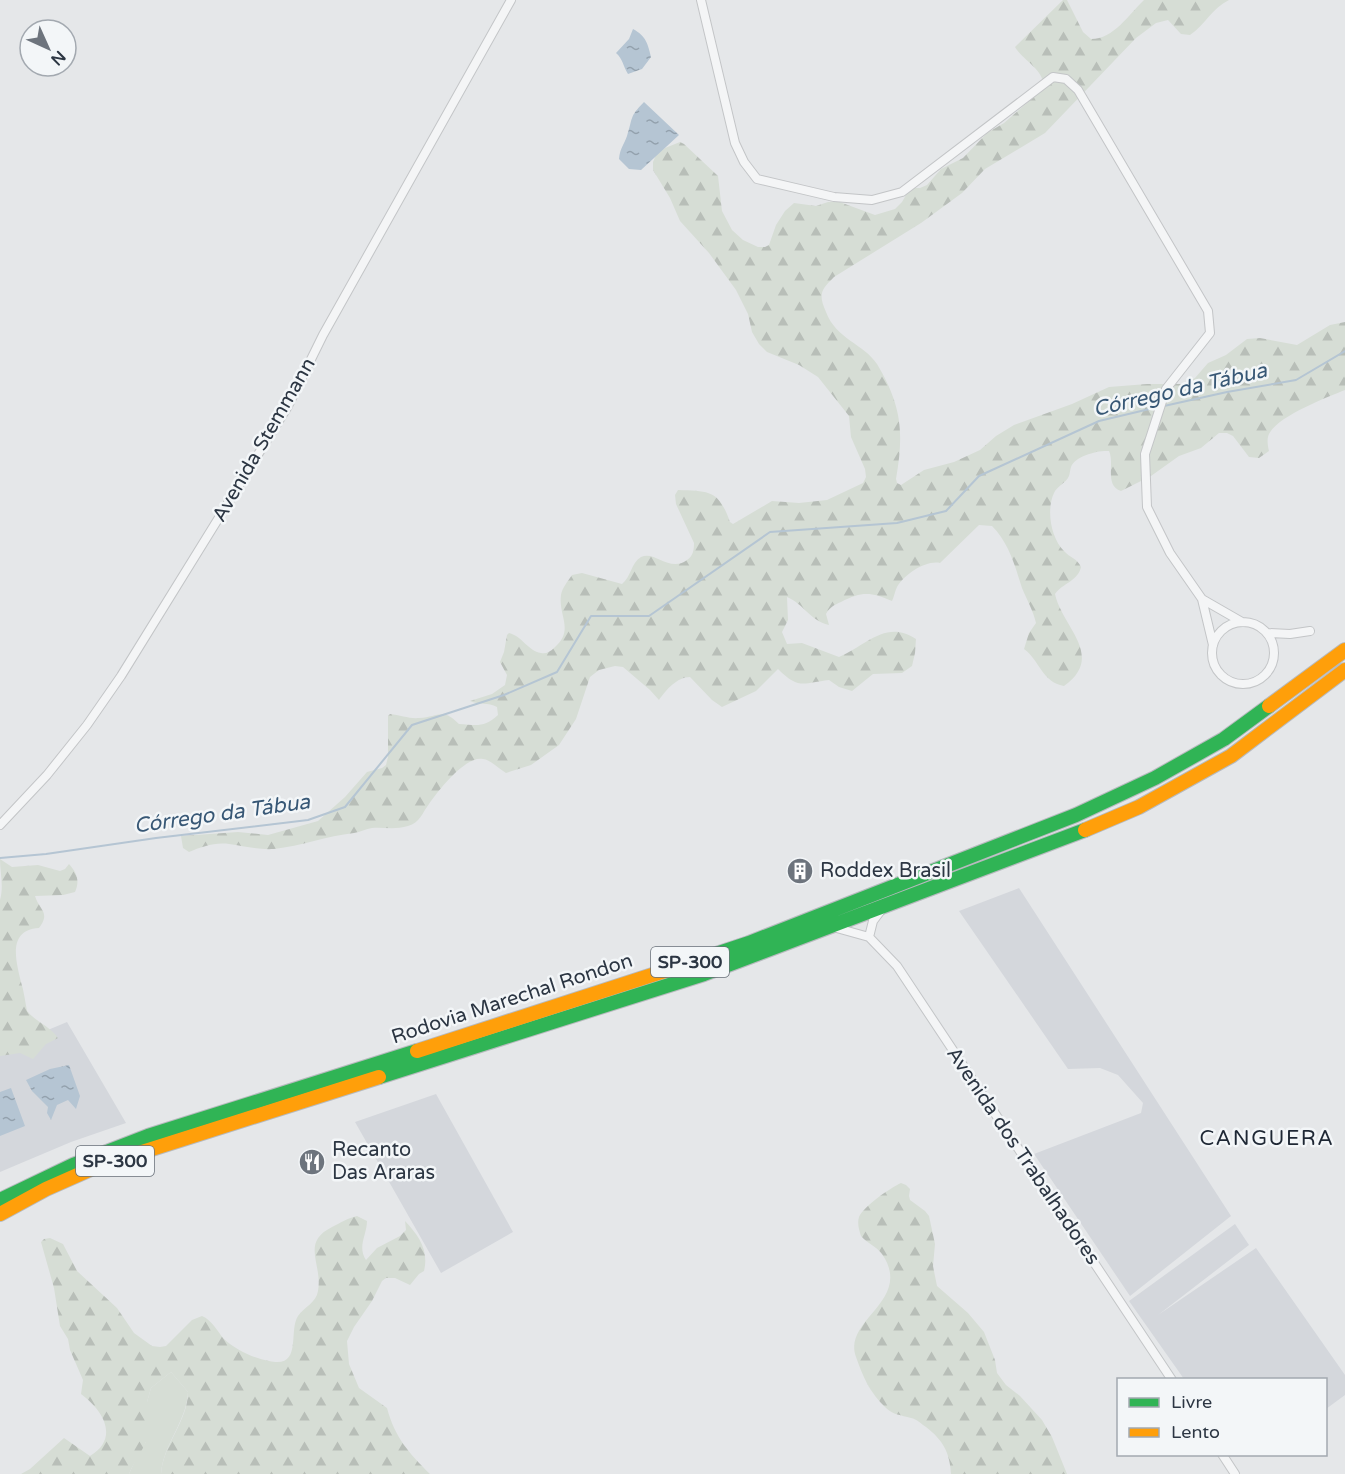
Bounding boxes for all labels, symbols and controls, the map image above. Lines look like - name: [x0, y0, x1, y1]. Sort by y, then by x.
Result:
- north arrow: [18, 18, 78, 78]
- text: N: [46, 46, 70, 70]
- street label: Avenida Stemmann: [207, 354, 321, 526]
- water label: Córrego da Tábua: [1091, 358, 1270, 422]
- water label: Córrego da Tábua: [132, 789, 313, 839]
- building icon: Roddex Brasil: [785, 856, 815, 886]
- place label: Roddex Brasil: [820, 859, 951, 883]
- road number: SP-300: [651, 947, 729, 977]
- street label: Rodovia Marechal Rondon: [388, 949, 636, 1049]
- street label: Avenida dos Trabalhadores: [941, 1043, 1105, 1269]
- district label: CANGUERA: [1200, 1126, 1334, 1151]
- place label: Recanto Das Araras: [332, 1138, 435, 1185]
- road number: SP-300: [76, 1146, 154, 1176]
- restaurant icon: Recanto Das Araras: [297, 1147, 327, 1177]
- legend: [1117, 1378, 1327, 1456]
- text: Livre: [1171, 1391, 1212, 1413]
- text: Lento: [1171, 1421, 1220, 1443]

